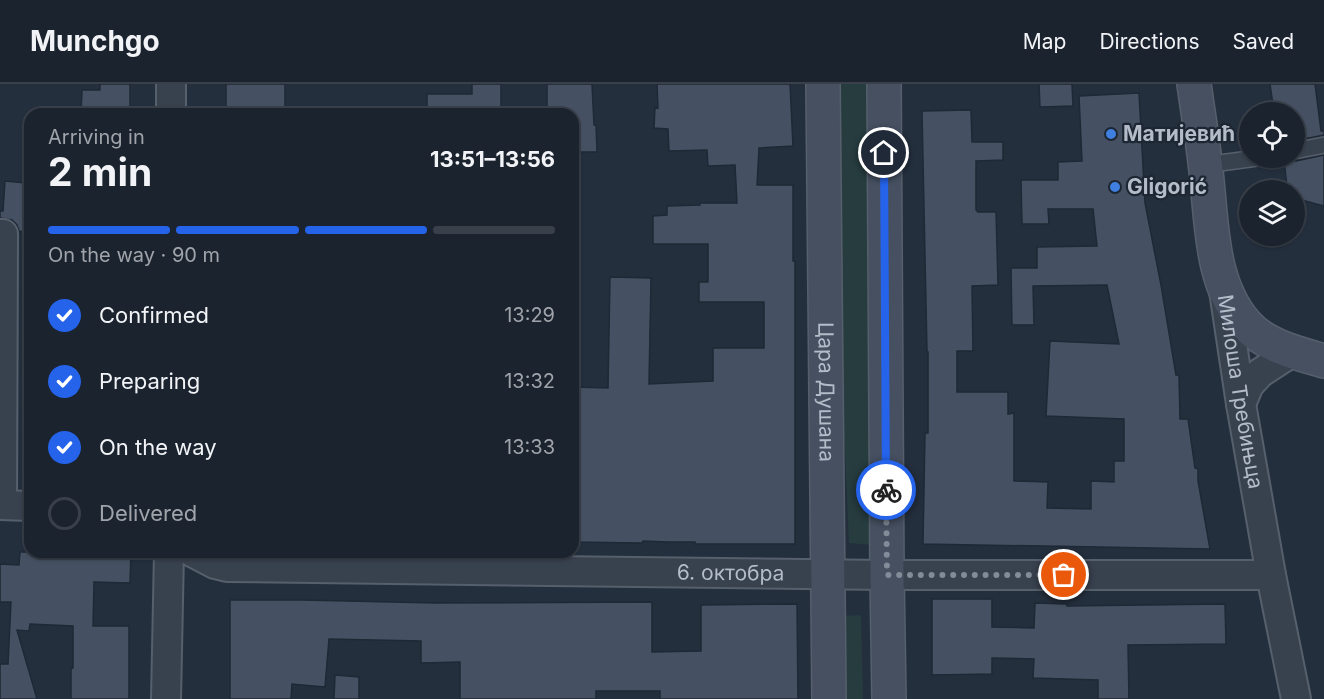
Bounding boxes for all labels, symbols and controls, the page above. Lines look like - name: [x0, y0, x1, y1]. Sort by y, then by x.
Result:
- text: Munchgo: [30, 24, 160, 58]
- text: Map: [1023, 29, 1066, 54]
- text: Directions: [1099, 29, 1200, 54]
- text: Saved: [1233, 29, 1294, 54]
- map controls: [1239, 102, 1305, 246]
- button: locate: [1239, 102, 1305, 168]
- place label: Матијевић: [1123, 121, 1235, 146]
- text: Arriving in: [48, 125, 145, 149]
- pin: [858, 127, 909, 178]
- marker: Матијевић: [1104, 127, 1118, 141]
- icon: home: [867, 136, 900, 169]
- text: 13:51–13:56: [430, 146, 555, 172]
- text: 2 min: [48, 148, 152, 195]
- place label: Gligorić: [1127, 174, 1207, 199]
- marker: Gligorić: [1108, 180, 1122, 194]
- button: layers: [1239, 180, 1305, 246]
- text: On the way · 90 m: [48, 243, 220, 267]
- street label: Милоша Требињца: [1213, 293, 1269, 491]
- icon: check: [48, 299, 81, 332]
- text: Confirmed: [99, 302, 209, 328]
- text: 13:29: [504, 303, 555, 327]
- street label: Цара Душана: [813, 322, 840, 462]
- icon: check: [48, 365, 81, 398]
- text: Preparing: [99, 368, 200, 394]
- text: 13:32: [504, 369, 555, 393]
- icon: check: [48, 431, 81, 464]
- text: On the way: [99, 434, 217, 460]
- text: 13:33: [504, 435, 555, 459]
- courier: [856, 460, 916, 520]
- icon: bike: [870, 474, 903, 507]
- text: Delivered: [99, 500, 197, 526]
- pin: [1038, 549, 1089, 600]
- icon: bag: [1047, 558, 1080, 591]
- street label: 6. октобра: [677, 559, 785, 586]

